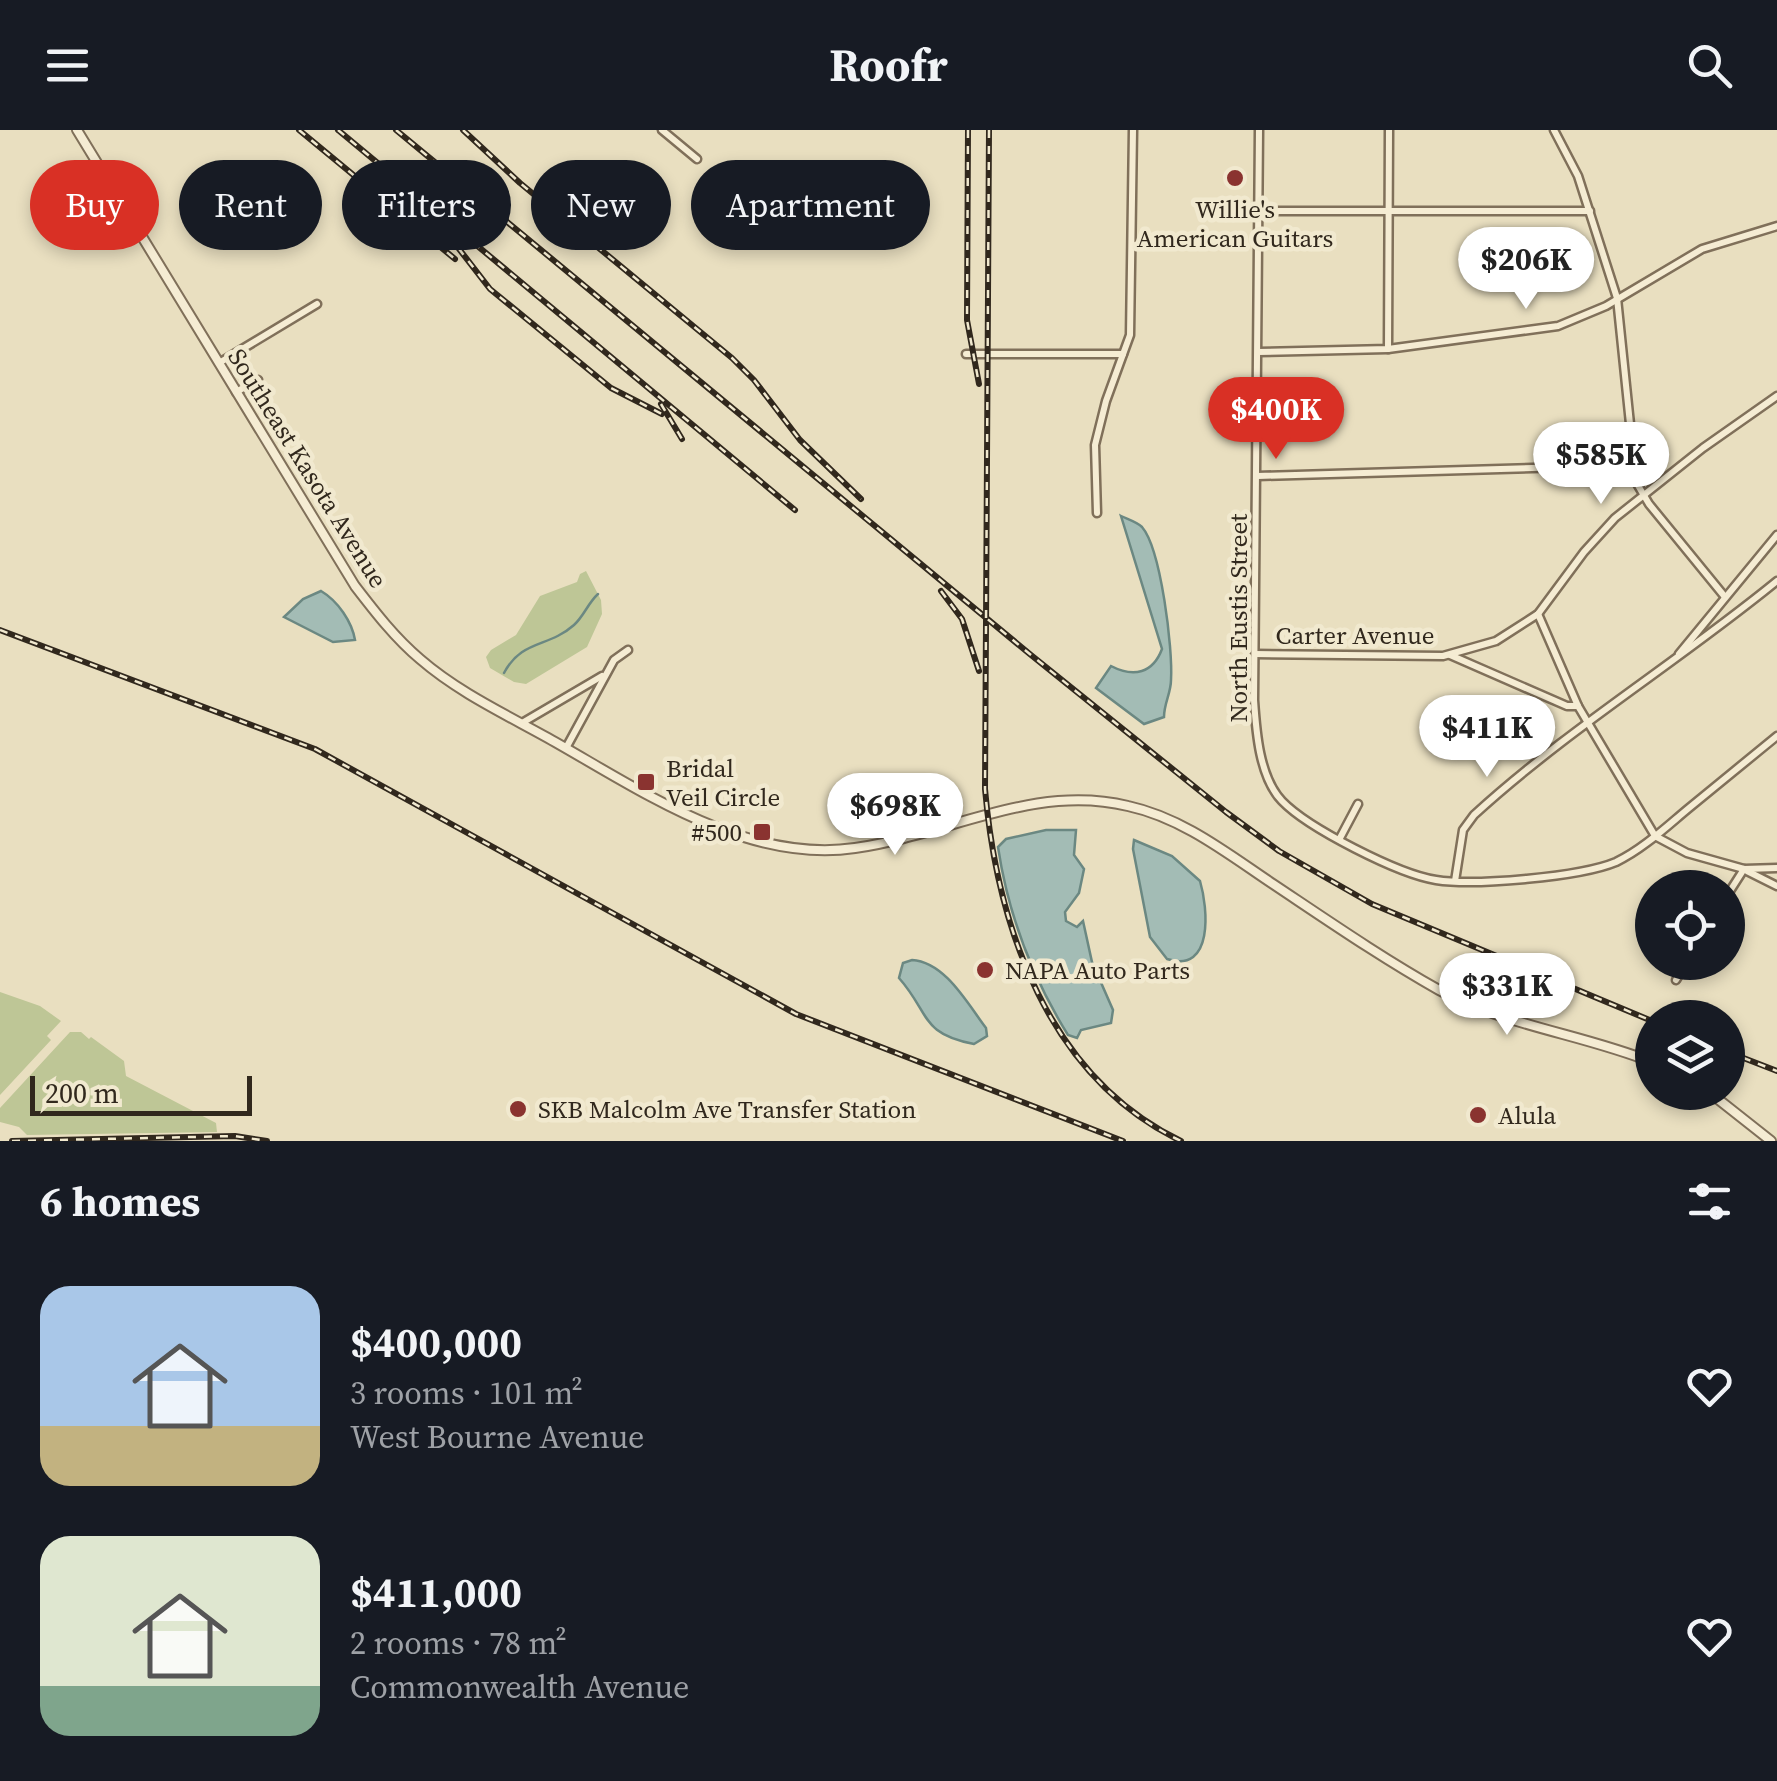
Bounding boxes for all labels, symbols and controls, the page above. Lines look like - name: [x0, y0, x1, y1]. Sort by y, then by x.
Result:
- text: Roofr: [829, 34, 948, 96]
- icon: menu: [40, 38, 95, 93]
- icon: search: [1682, 38, 1737, 93]
- chip: Buy: [30, 160, 159, 250]
- chip: Rent: [179, 160, 322, 250]
- chip: Filters: [342, 160, 511, 250]
- chip: New: [531, 160, 671, 250]
- chip: Apartment: [691, 160, 930, 250]
- marker: Willie's American Guitars: [1224, 167, 1246, 189]
- place label: Willie's American Guitars: [1137, 192, 1333, 255]
- pin: $206K: [1456, 227, 1596, 312]
- text: $206K: [1480, 237, 1572, 281]
- street label: Southeast Kasota Avenue: [220, 342, 396, 594]
- pin: $400K: [1206, 377, 1346, 462]
- text: $400K: [1230, 387, 1322, 431]
- pin: $585K: [1531, 422, 1671, 507]
- text: $585K: [1555, 432, 1647, 476]
- street label: North Eustis Street: [1221, 513, 1255, 722]
- street label: Carter Avenue: [1276, 618, 1434, 652]
- pin: $411K: [1417, 695, 1557, 780]
- text: $411K: [1441, 705, 1533, 749]
- place label: Bridal Veil Circle: [666, 751, 780, 814]
- marker: Bridal Veil Circle: [635, 771, 657, 793]
- pin: $698K: [825, 773, 965, 858]
- text: $698K: [849, 783, 941, 827]
- place label: #500: [691, 815, 742, 849]
- marker: #500: [751, 821, 773, 843]
- map controls: [1635, 870, 1745, 1110]
- button: locate: [1635, 870, 1745, 980]
- place label: NAPA Auto Parts: [1005, 953, 1190, 987]
- pin: $331K: [1437, 953, 1577, 1038]
- marker: NAPA Auto Parts: [974, 959, 996, 981]
- text: $331K: [1461, 963, 1553, 1007]
- button: layers: [1635, 1000, 1745, 1110]
- scale bar: [30, 1071, 252, 1116]
- text: 200 m: [45, 1074, 119, 1112]
- place label: SKB Malcolm Ave Transfer Station: [538, 1092, 916, 1126]
- marker: SKB Malcolm Ave Transfer Station: [507, 1098, 529, 1120]
- place label: Alula: [1498, 1098, 1557, 1132]
- marker: Alula: [1467, 1104, 1489, 1126]
- text: 6 homes: [40, 1172, 200, 1230]
- icon: filters: [1682, 1174, 1737, 1229]
- text: $400,000: [350, 1313, 522, 1371]
- icon: home: [120, 1326, 240, 1446]
- icon: heart: [1682, 1359, 1737, 1414]
- text: 3 rooms · 101 m²: [350, 1371, 583, 1415]
- text: West Bourne Avenue: [350, 1415, 644, 1459]
- text: $411,000: [350, 1563, 522, 1621]
- icon: home: [120, 1576, 240, 1696]
- icon: heart: [1682, 1609, 1737, 1664]
- text: 2 rooms · 78 m²: [350, 1621, 567, 1665]
- text: Commonwealth Avenue: [350, 1665, 689, 1709]

